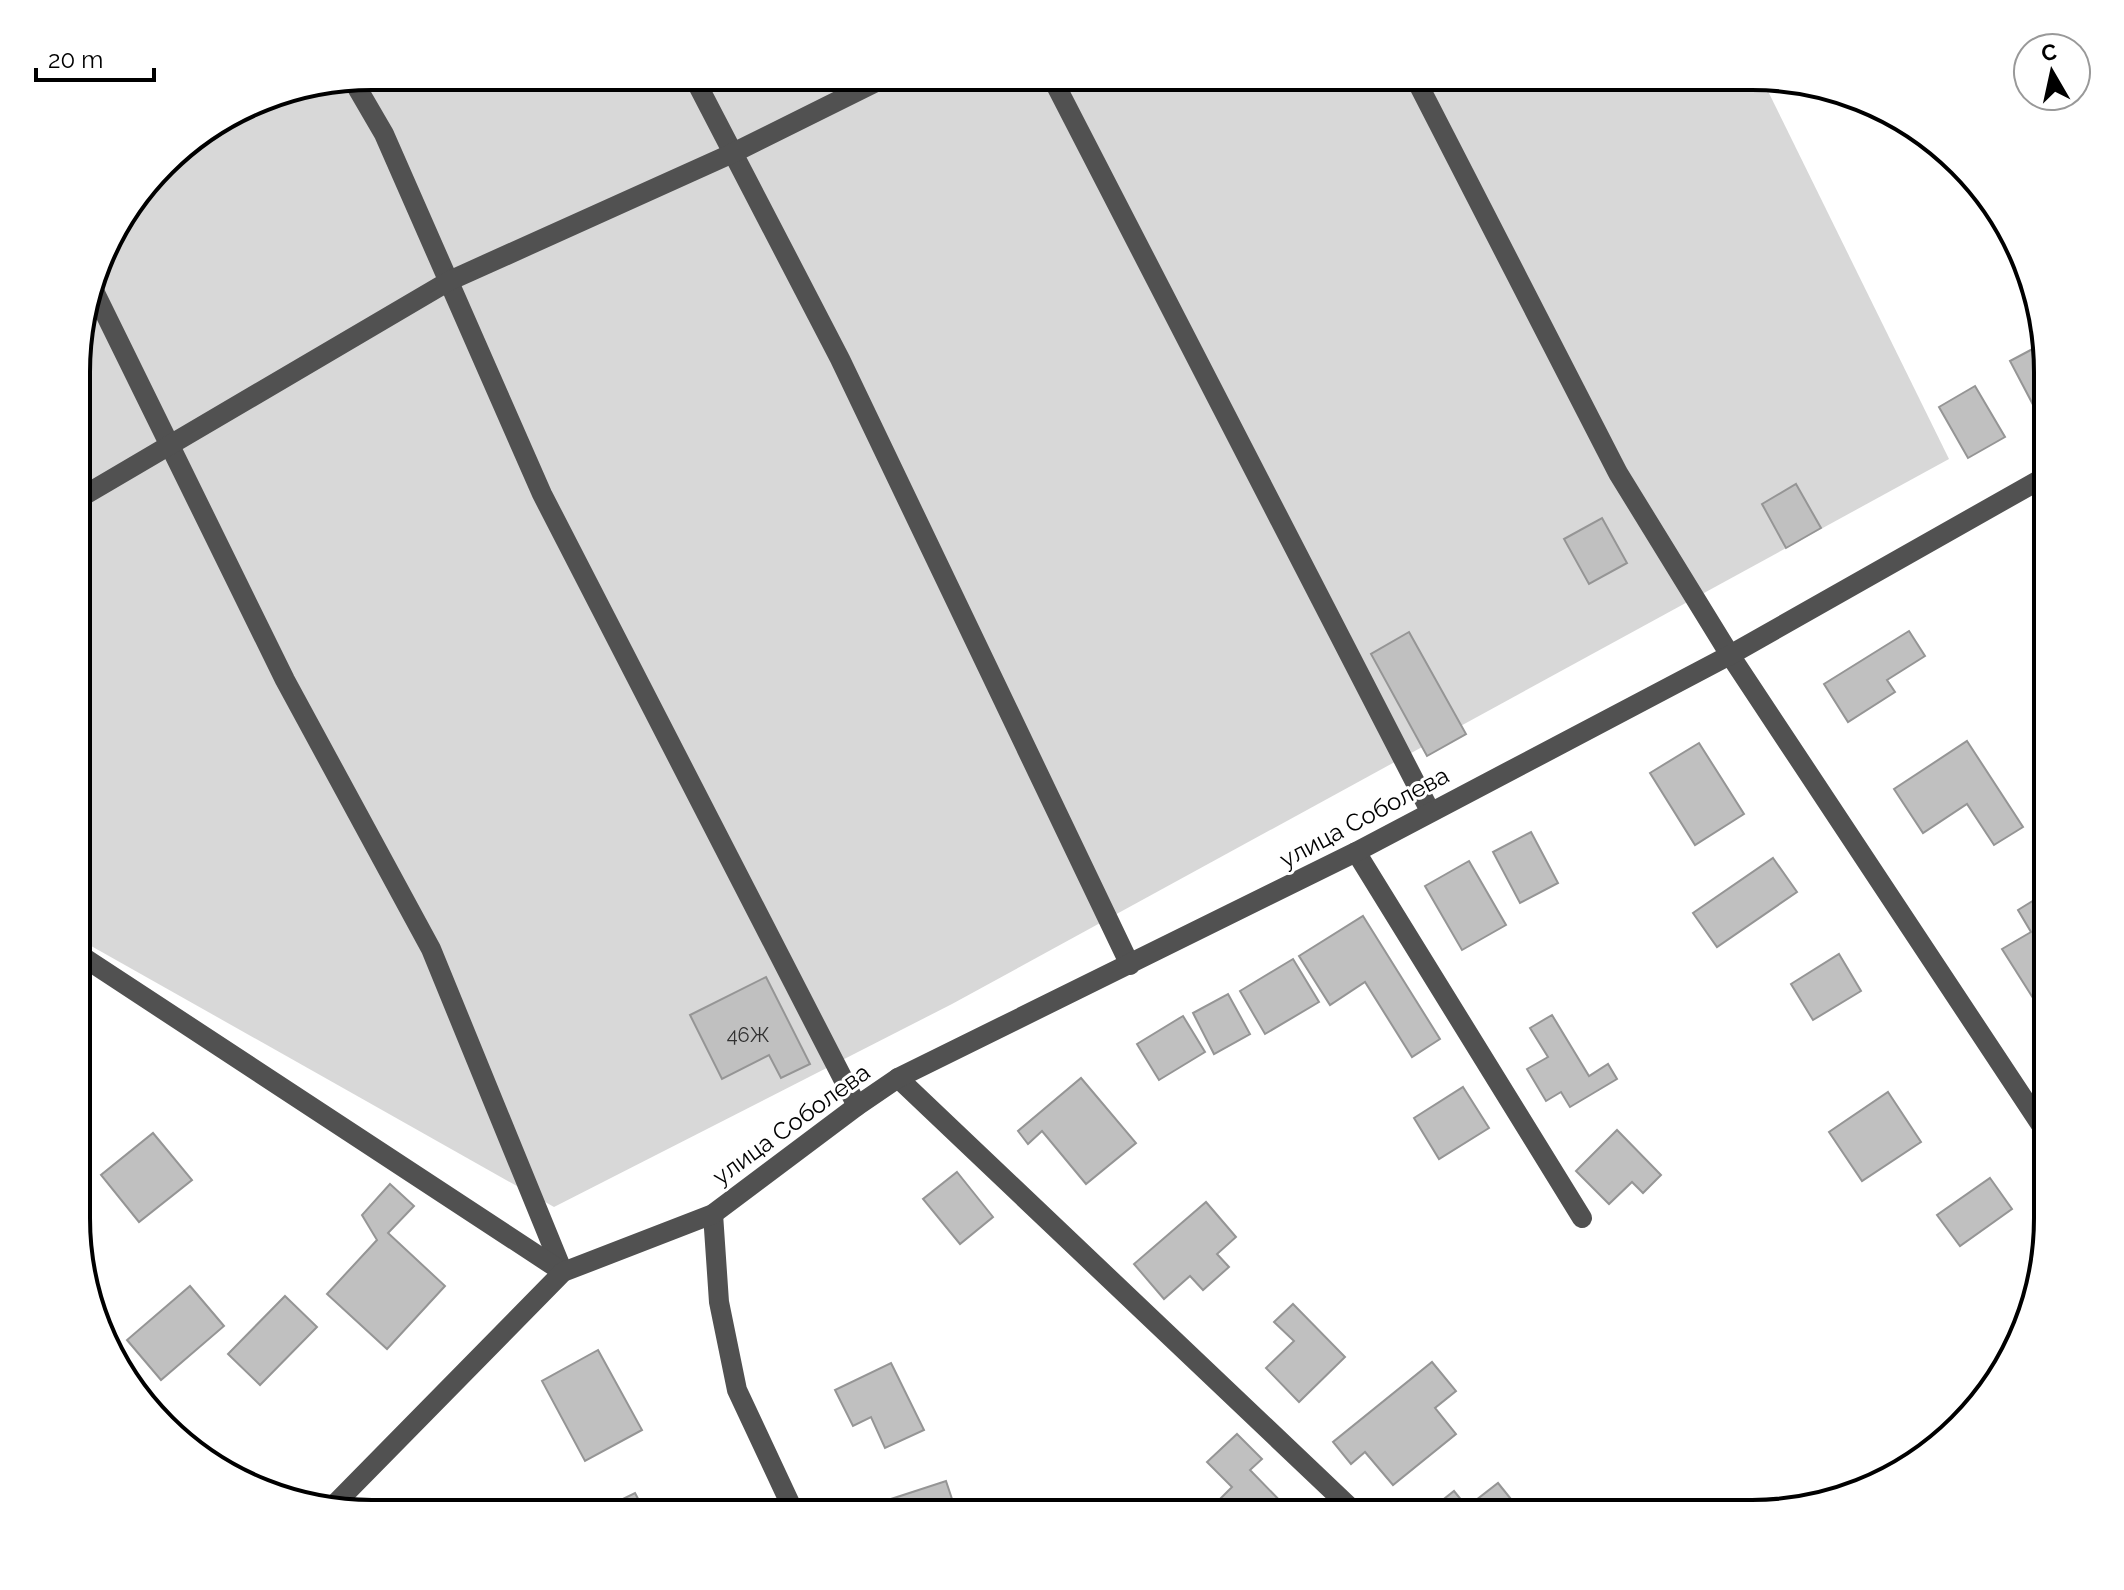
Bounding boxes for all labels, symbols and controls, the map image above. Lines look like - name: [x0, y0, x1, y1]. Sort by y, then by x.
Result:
- scale bar: [36, 32, 154, 82]
- north arrow: [2012, 32, 2092, 112]
- text: С: [2039, 38, 2058, 66]
- text: 20 m: [48, 45, 103, 74]
- street label: улица Соболева: [1275, 760, 1453, 874]
- house number: 46Ж: [727, 1023, 770, 1047]
- street label: улица Соболева: [707, 1057, 875, 1191]

